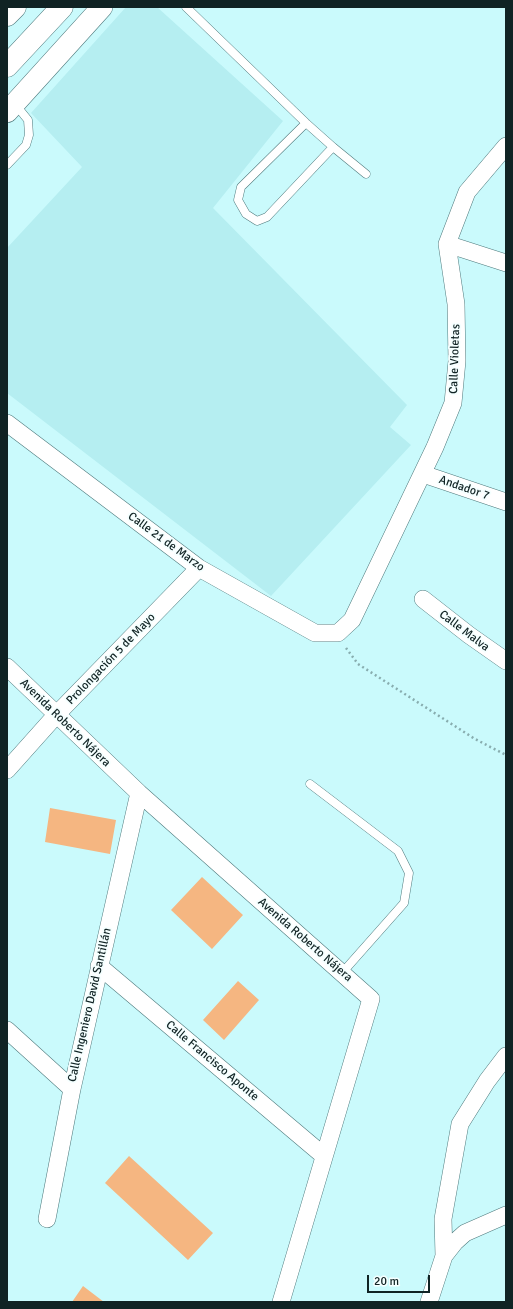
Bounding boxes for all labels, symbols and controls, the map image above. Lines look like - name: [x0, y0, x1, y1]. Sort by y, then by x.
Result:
- street label: Calle Violetas: [447, 324, 463, 394]
- street label: Andador 7: [437, 473, 491, 503]
- street label: Calle 21 de Marzo: [125, 509, 207, 575]
- street label: Calle Malva: [436, 607, 492, 655]
- street label: Prolongación 5 de Mayo: [64, 610, 158, 708]
- street label: Avenida Roberto Nájera: [17, 676, 113, 770]
- street label: Avenida Roberto Nájera: [255, 895, 355, 985]
- street label: Calle Ingeniero David Santillán: [65, 927, 115, 1083]
- street label: Calle Francisco Aponte: [163, 1018, 261, 1104]
- scale bar: [369, 1267, 432, 1293]
- text: 20 m: [374, 1274, 399, 1289]

